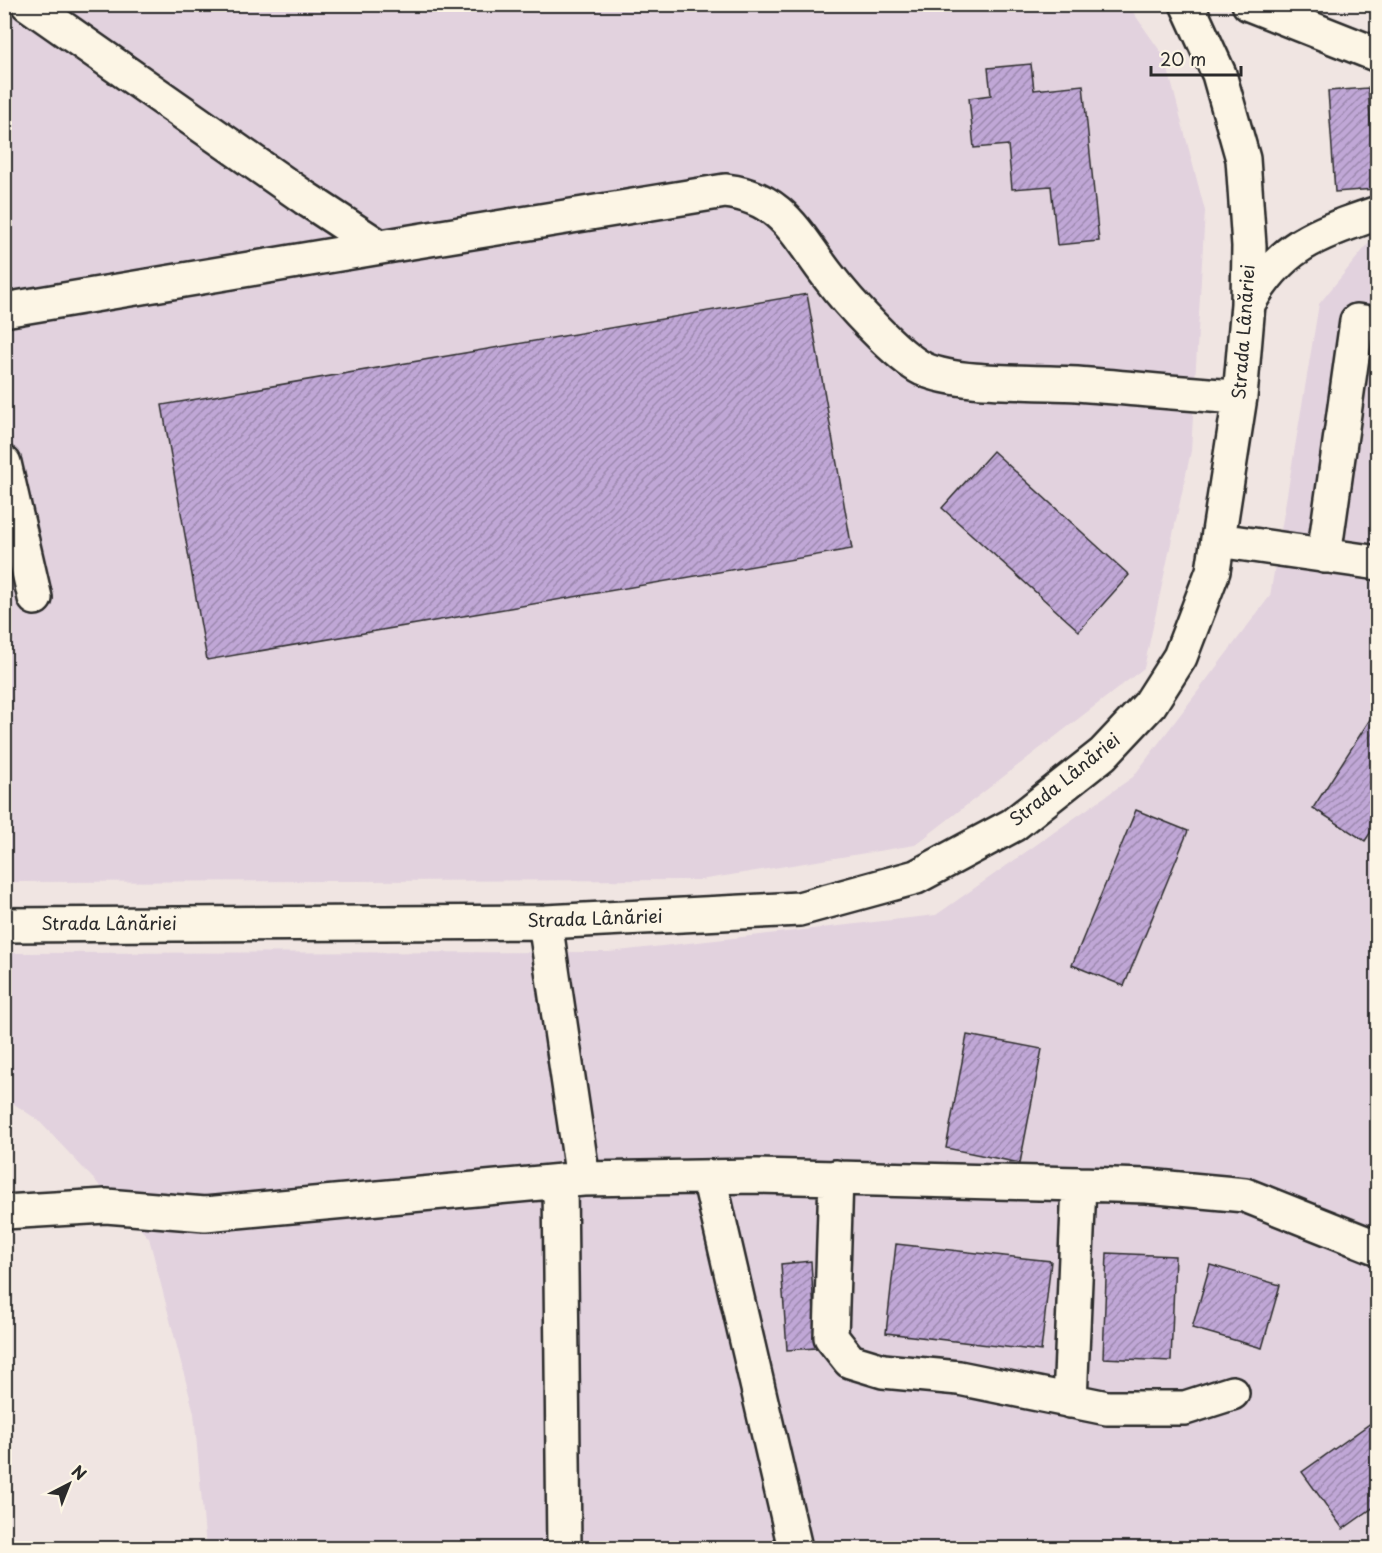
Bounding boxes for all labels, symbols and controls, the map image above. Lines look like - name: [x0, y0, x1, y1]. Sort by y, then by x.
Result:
- scale bar: [1151, 39, 1241, 77]
- text: 20 m: [1160, 45, 1206, 72]
- street label: Strada Lânăriei: [1224, 263, 1261, 401]
- street label: Strada Lânăriei: [1003, 726, 1125, 832]
- street label: Strada Lânăriei: [527, 902, 663, 933]
- street label: Strada Lânăriei: [41, 909, 177, 936]
- north arrow: [39, 1454, 99, 1514]
- text: N: [67, 1459, 92, 1485]

